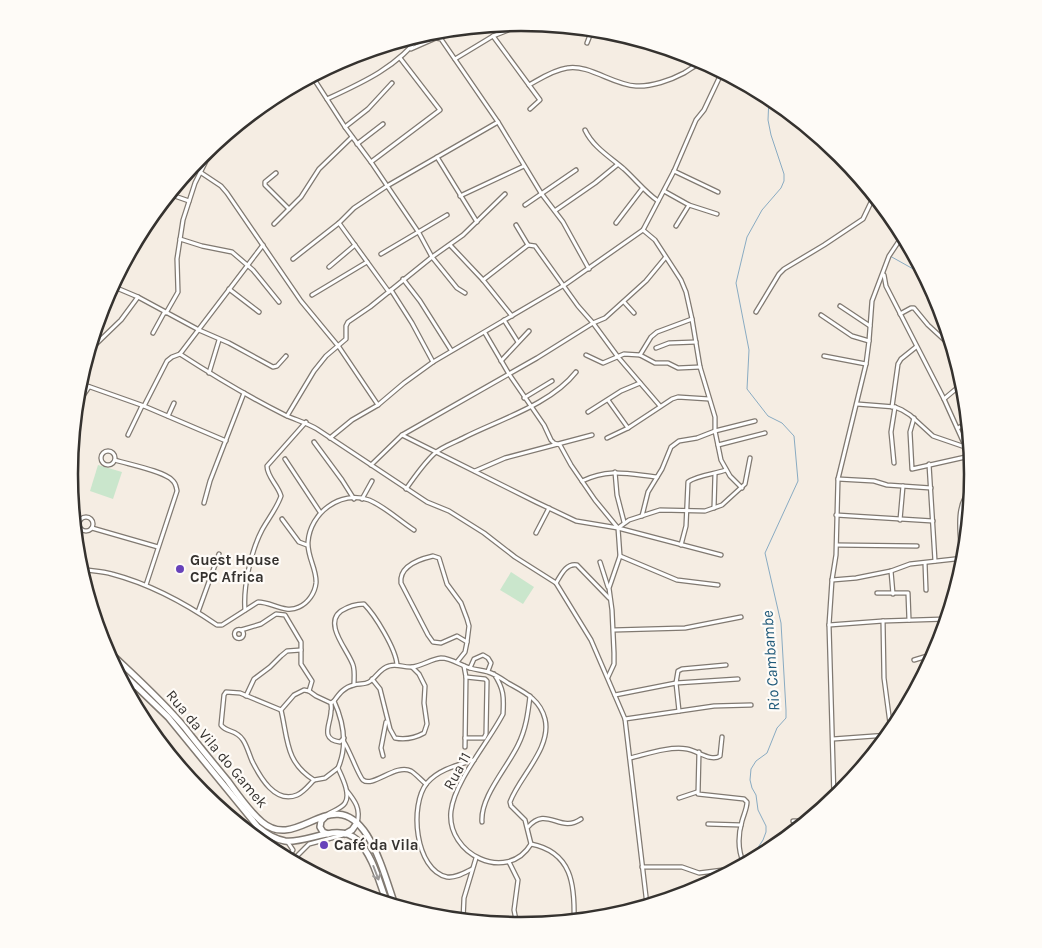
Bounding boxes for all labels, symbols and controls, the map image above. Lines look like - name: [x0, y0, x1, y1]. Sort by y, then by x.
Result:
- place label: Guest House CPC Africa: [190, 551, 280, 586]
- marker: Guest House CPC Africa: [174, 563, 186, 575]
- water label: Rio Cambambe: [757, 610, 783, 712]
- street label: Rua da Vila do Gamek: [162, 686, 272, 812]
- street label: Rua 11: [439, 749, 475, 793]
- place label: Café da Vila: [334, 836, 419, 854]
- marker: Café da Vila: [318, 839, 330, 851]
- one-way arrow: [372, 865, 381, 880]

